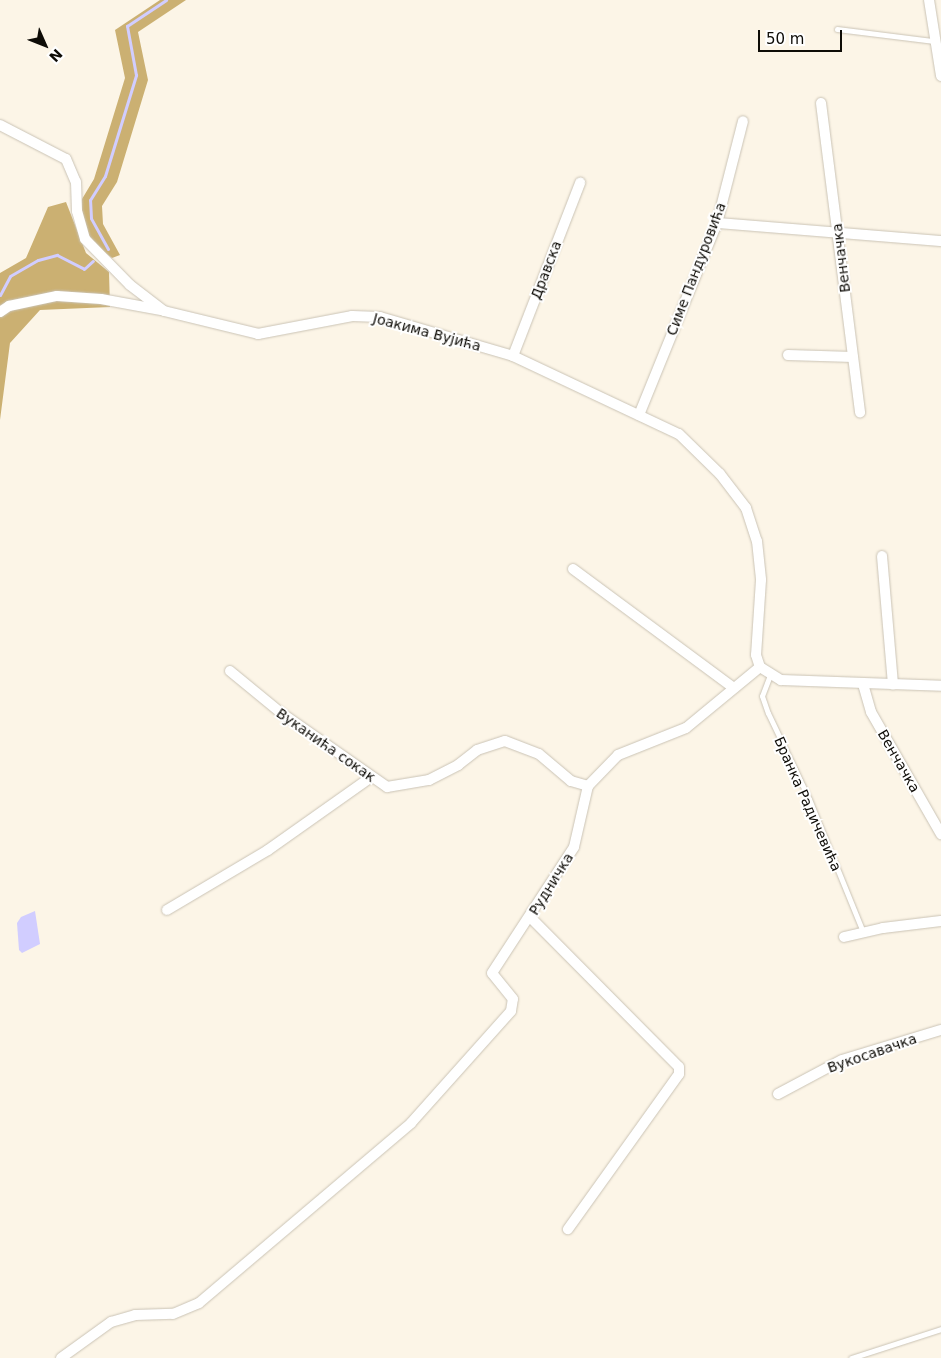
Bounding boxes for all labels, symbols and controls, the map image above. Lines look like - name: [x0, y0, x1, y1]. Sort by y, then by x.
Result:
- north arrow: [20, 20, 70, 70]
- scale bar: [761, 20, 845, 52]
- text: 50 m: [766, 30, 804, 48]
- text: N: [46, 46, 66, 65]
- street label: Симе Пандуровића: [663, 200, 729, 338]
- street label: Венчачка: [828, 222, 854, 294]
- street label: Дравска: [527, 238, 565, 302]
- street label: Јоакима Вујића: [371, 310, 483, 354]
- street label: Вуканића сокак: [273, 705, 379, 785]
- street label: Венчачка: [874, 727, 924, 795]
- street label: Бранка Радичевића: [771, 734, 845, 874]
- street label: Рудничка: [525, 850, 577, 918]
- street label: Вукосавачка: [825, 1030, 919, 1076]

